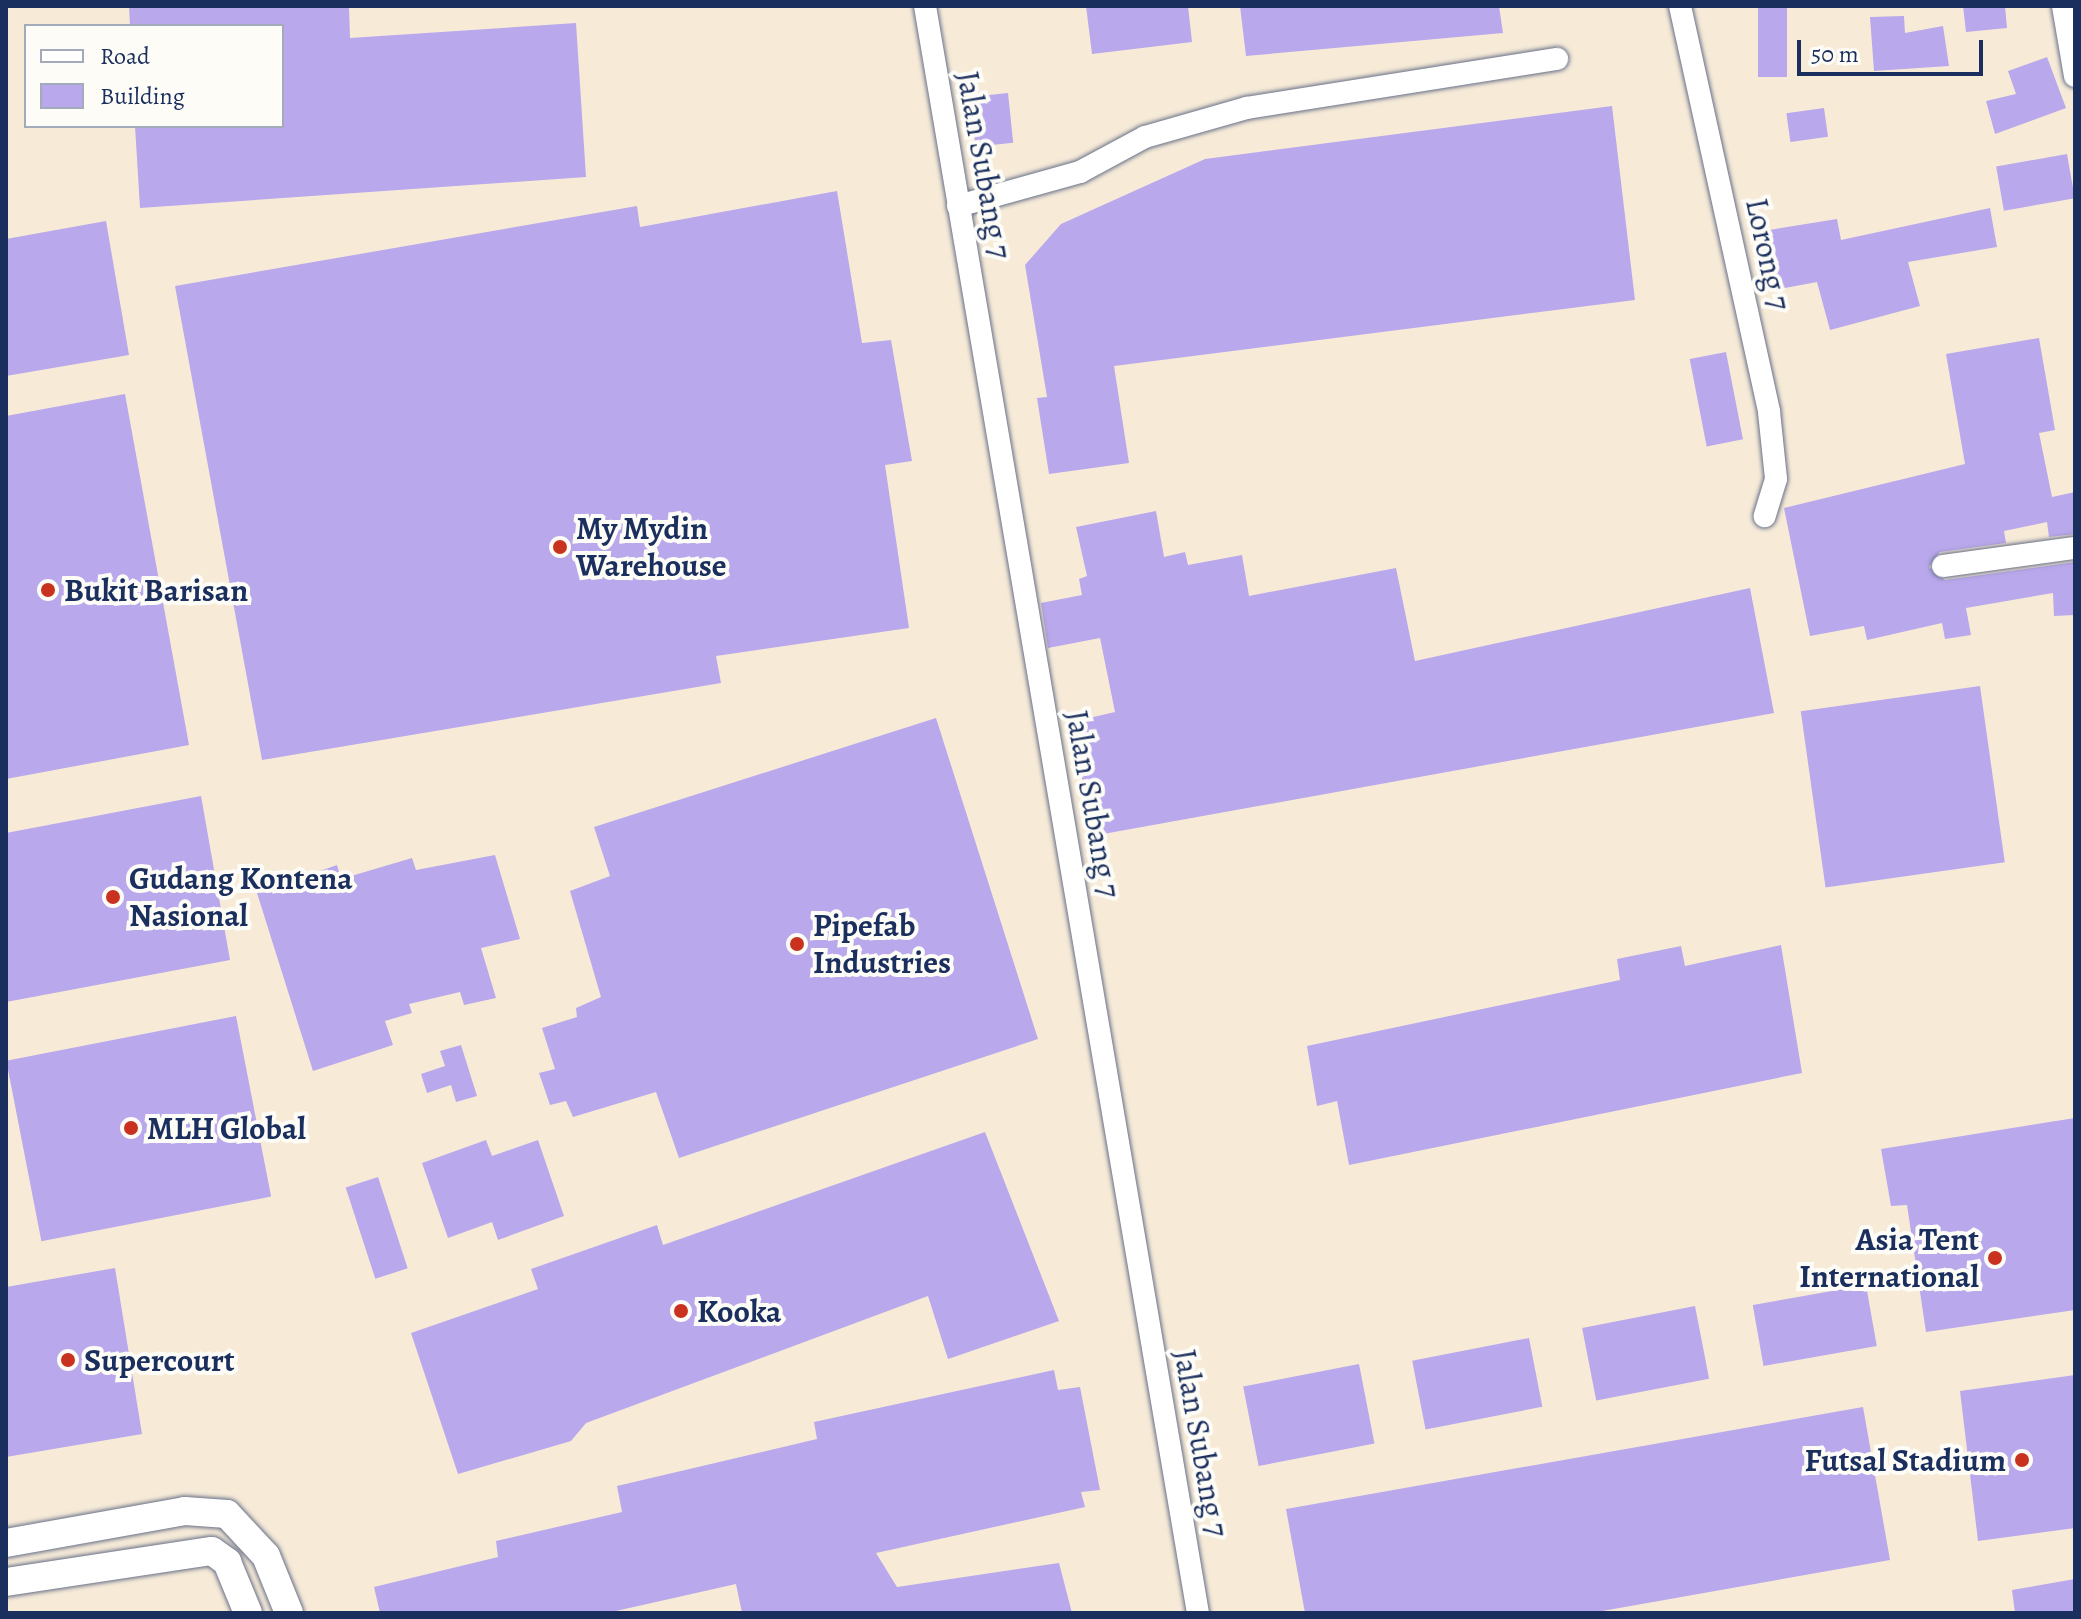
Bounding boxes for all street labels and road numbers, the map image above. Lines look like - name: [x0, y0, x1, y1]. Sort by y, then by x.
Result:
- street label: Jalan Subang 7: [949, 68, 1019, 262]
- street label: Lorong 7: [1737, 195, 1799, 313]
- street label: Jalan Subang 7: [1058, 707, 1128, 901]
- street label: Jalan Subang 7: [1166, 1346, 1236, 1540]

